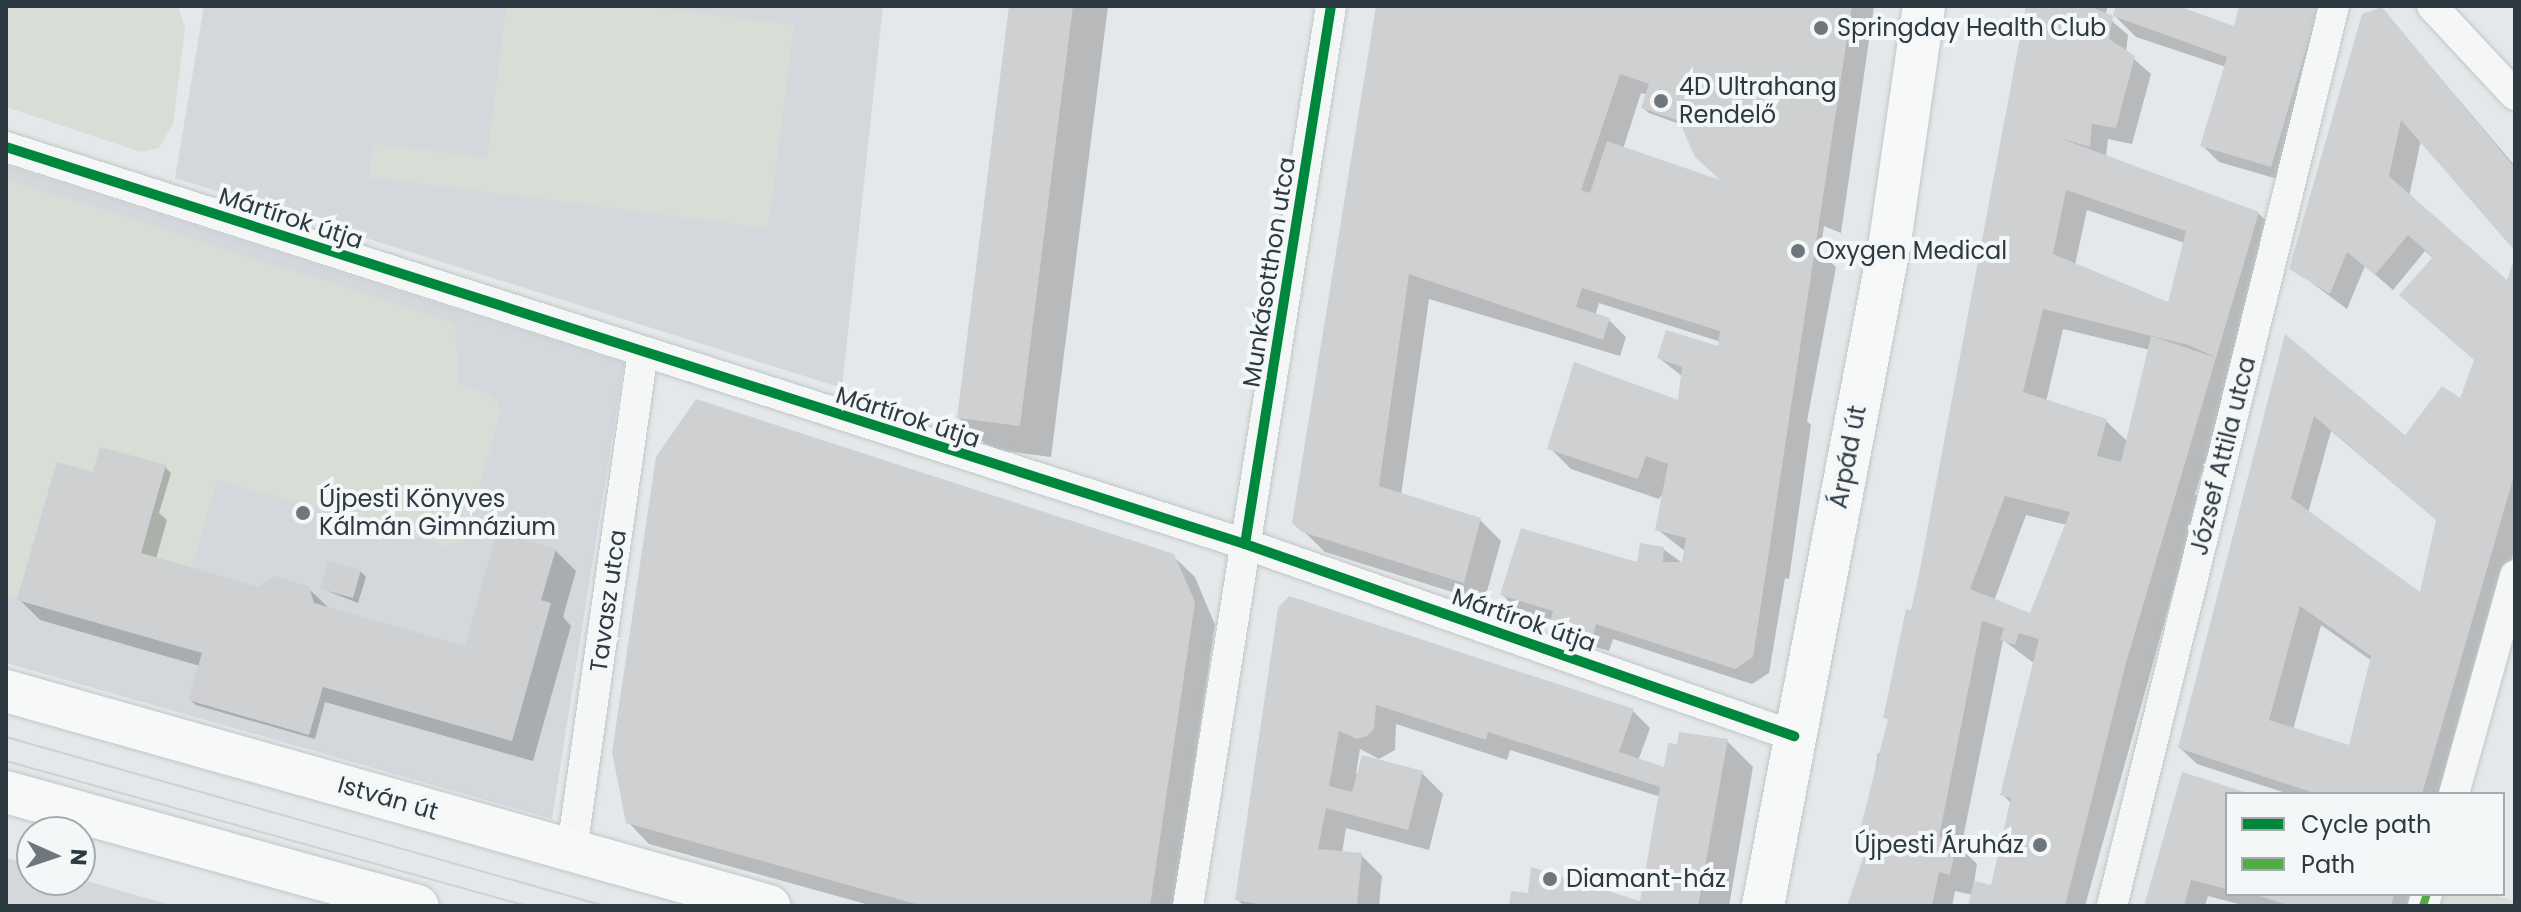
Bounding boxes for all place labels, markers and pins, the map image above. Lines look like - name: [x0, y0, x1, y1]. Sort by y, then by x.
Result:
- place label: Springday Health Club: [1837, 14, 2106, 42]
- marker: Springday Health Club: [1812, 19, 1830, 37]
- place label: 4D Ultrahang Rendelő: [1679, 73, 1837, 129]
- marker: 4D Ultrahang Rendelő: [1650, 90, 1672, 112]
- place label: Oxygen Medical: [1816, 237, 2007, 265]
- marker: Oxygen Medical: [1787, 240, 1809, 262]
- place label: Újpesti Könyves Kálmán Gimnázium: [319, 485, 556, 541]
- marker: Újpesti Könyves Kálmán Gimnázium: [294, 504, 312, 522]
- place label: Újpesti Áruház: [1854, 831, 2024, 859]
- marker: Újpesti Áruház: [2031, 836, 2049, 854]
- place label: Diamant-ház: [1566, 865, 1726, 893]
- marker: Diamant-ház: [1541, 870, 1559, 888]

